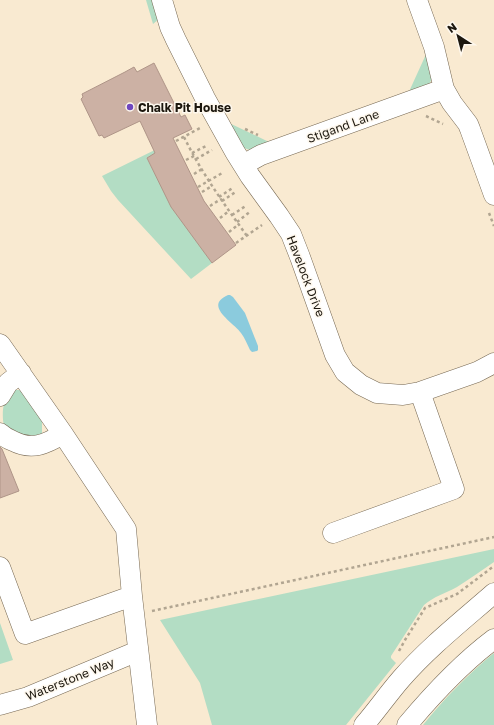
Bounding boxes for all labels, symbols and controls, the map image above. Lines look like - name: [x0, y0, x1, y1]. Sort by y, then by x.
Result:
- north arrow: [438, 16, 478, 56]
- text: N: [445, 20, 459, 35]
- place label: Chalk Pit House: [138, 100, 231, 115]
- marker: Chalk Pit House: [125, 102, 135, 112]
- street label: Stigand Lane: [305, 106, 381, 146]
- street label: Havelock Drive: [284, 233, 328, 319]
- street label: Waterstone Way: [24, 654, 117, 704]

